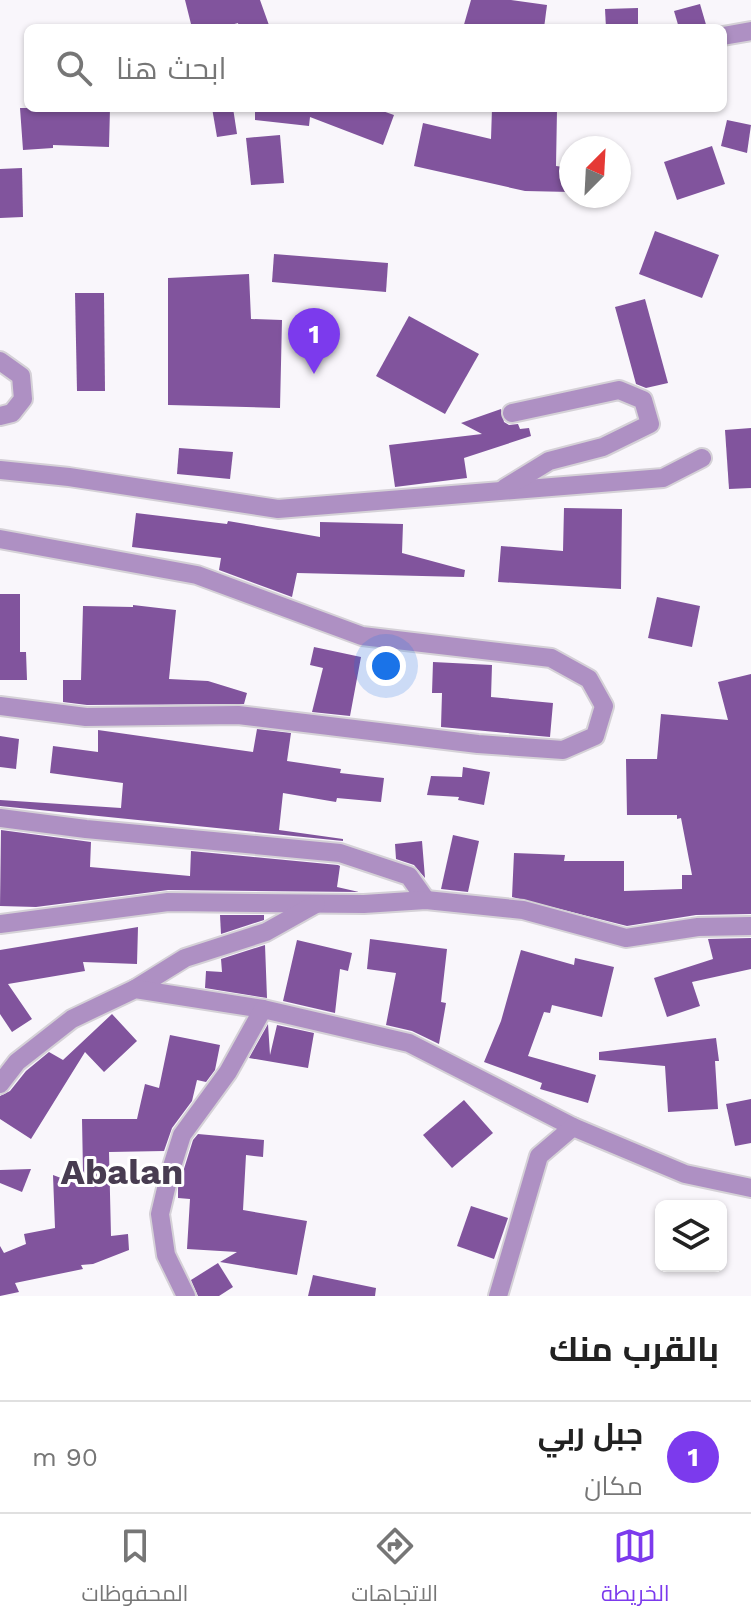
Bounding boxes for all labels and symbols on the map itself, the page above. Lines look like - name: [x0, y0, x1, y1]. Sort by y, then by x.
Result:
- north arrow: [559, 136, 631, 208]
- pin: 1: [288, 308, 340, 374]
- your location: [366, 646, 406, 686]
- district label: Abalan: [61, 1151, 183, 1193]

